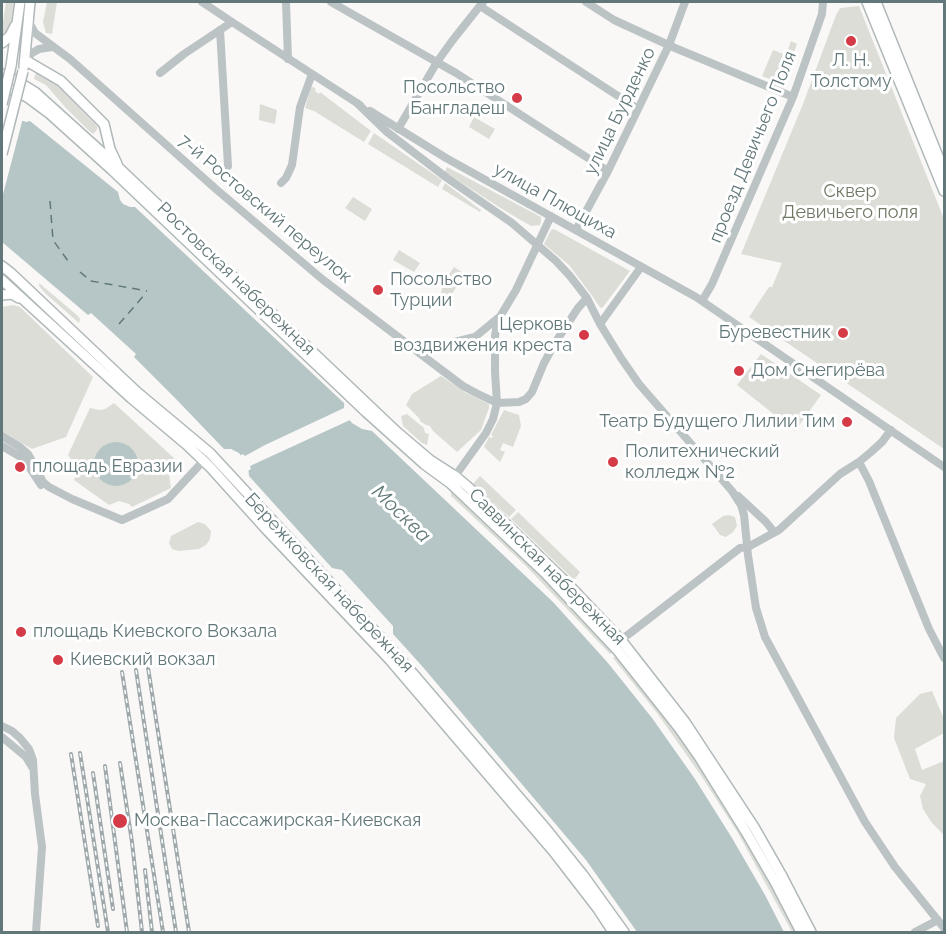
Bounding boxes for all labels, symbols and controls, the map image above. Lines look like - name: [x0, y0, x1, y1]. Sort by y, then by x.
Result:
- marker: Л. Н. Толстому: [844, 34, 858, 48]
- street label: улица Бурденко: [580, 44, 660, 178]
- street label: проезд Девичьего Поля: [705, 48, 801, 246]
- place label: Л. Н. Толстому: [810, 50, 892, 92]
- place label: Посольство Бангладеш: [403, 77, 505, 119]
- marker: Посольство Бангладеш: [510, 91, 524, 105]
- street label: 7-й Ростовский переулок: [174, 130, 356, 288]
- street label: улица Плющиха: [490, 158, 620, 244]
- park label: Сквер Девичьего поля: [782, 181, 918, 224]
- street label: Ростовская набережная: [153, 198, 319, 360]
- place label: Посольство Турции: [390, 269, 492, 312]
- marker: Посольство Турции: [371, 283, 385, 297]
- place label: Церковь воздвижения креста: [394, 314, 572, 356]
- place label: Буревестник: [719, 322, 831, 344]
- marker: Буревестник: [836, 326, 850, 340]
- marker: Церковь воздвижения креста: [577, 328, 591, 342]
- place label: Дом Снегирёва: [751, 360, 885, 382]
- marker: Дом Снегирёва: [732, 364, 746, 378]
- place label: Театр Будущего Лилии Тим: [599, 411, 835, 433]
- marker: Театр Будущего Лилии Тим: [840, 415, 854, 429]
- place label: Политехнический колледж №2: [625, 441, 779, 484]
- marker: Политехнический колледж №2: [606, 455, 620, 469]
- place label: площадь Евразии: [32, 456, 183, 478]
- marker: площадь Евразии: [13, 460, 27, 474]
- water label: Москва: [367, 480, 435, 548]
- street label: Саввинская набережная: [464, 484, 630, 650]
- street label: Бережковская набережная: [240, 489, 418, 677]
- place label: площадь Киевского Вокзала: [33, 621, 277, 643]
- marker: площадь Киевского Вокзала: [14, 625, 28, 639]
- place label: Киевский вокзал: [70, 649, 216, 671]
- marker: Киевский вокзал: [51, 653, 65, 667]
- place label: Москва-Пассажирская-Киевская: [134, 810, 421, 832]
- marker: Москва-Пассажирская-Киевская: [111, 812, 129, 830]

